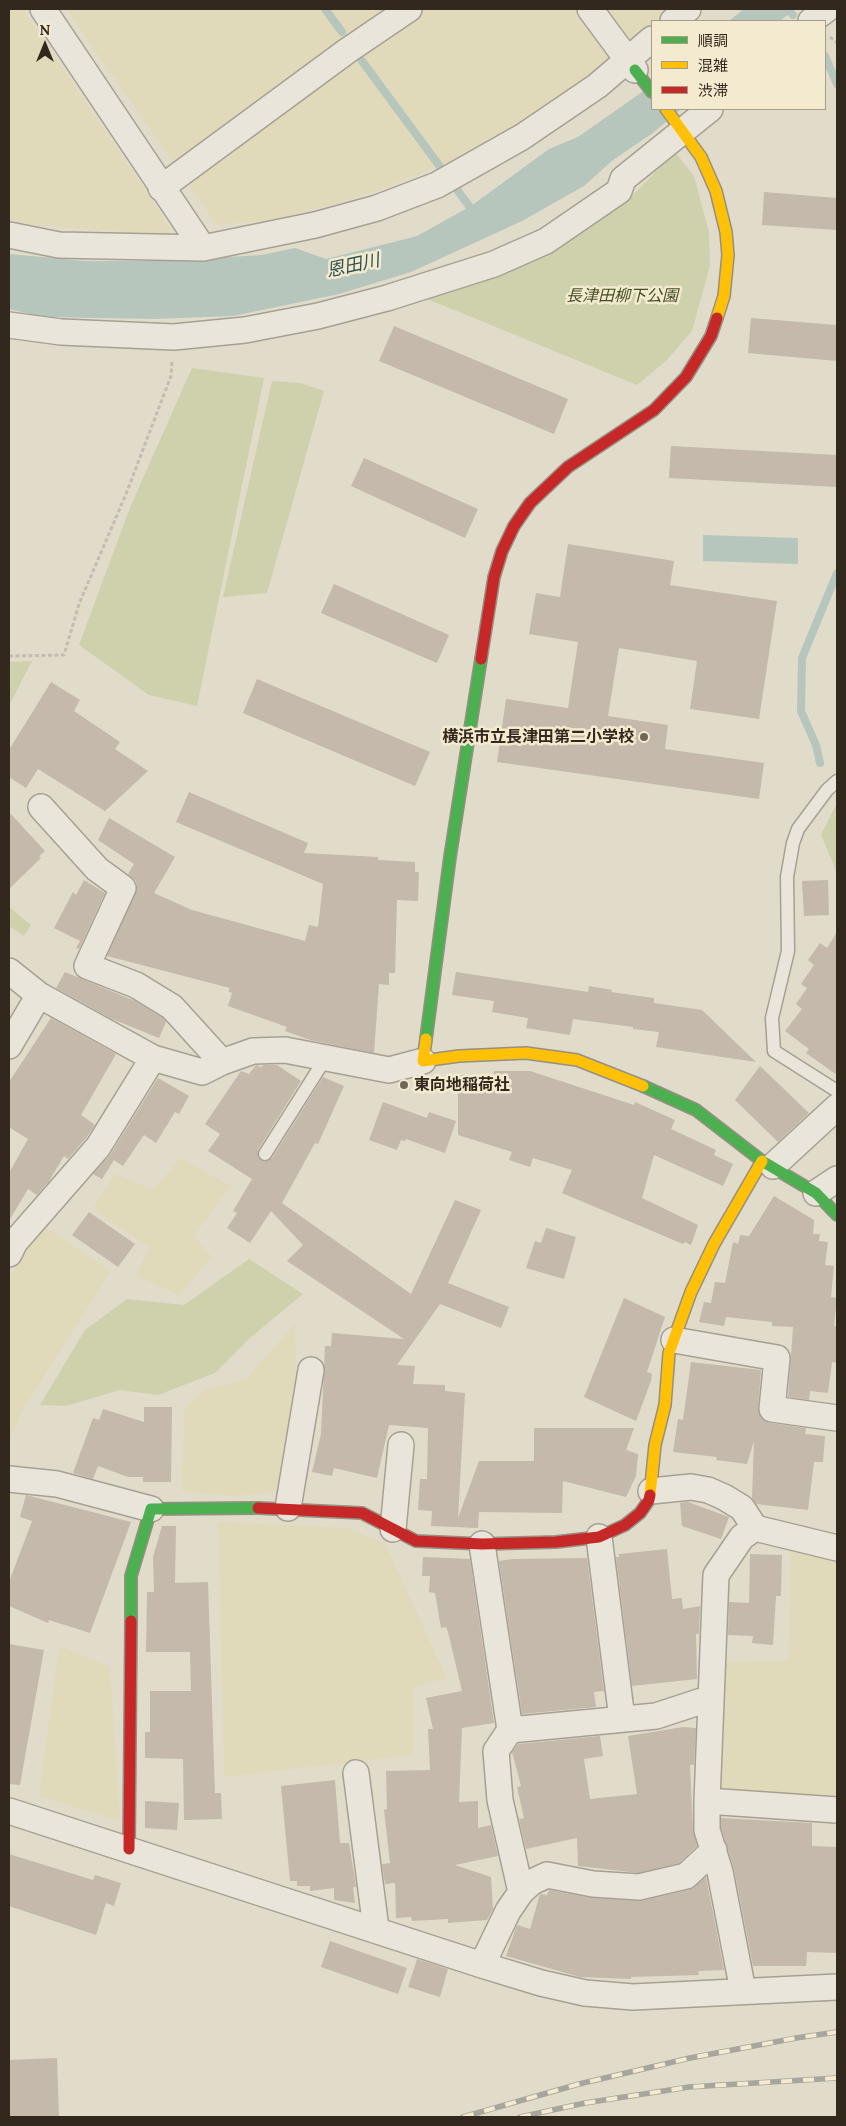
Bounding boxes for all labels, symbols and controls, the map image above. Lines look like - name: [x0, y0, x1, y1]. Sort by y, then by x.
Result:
- north arrow: [20, 20, 70, 70]
- legend: [651, 20, 826, 110]
- text: N: [40, 21, 50, 39]
- text: 順調: [698, 31, 728, 50]
- text: 混雑: [698, 56, 728, 75]
- text: 渋滞: [698, 81, 728, 100]
- water label: 恩田川: [324, 250, 382, 282]
- park label: 長津田柳下公園: [566, 286, 678, 306]
- place label: 横浜市立長津田第二小学校: [442, 727, 634, 747]
- marker: 横浜市立長津田第二小学校: [638, 731, 650, 743]
- place label: 東向地稲荷社: [414, 1075, 510, 1095]
- marker: 東向地稲荷社: [398, 1079, 410, 1091]

